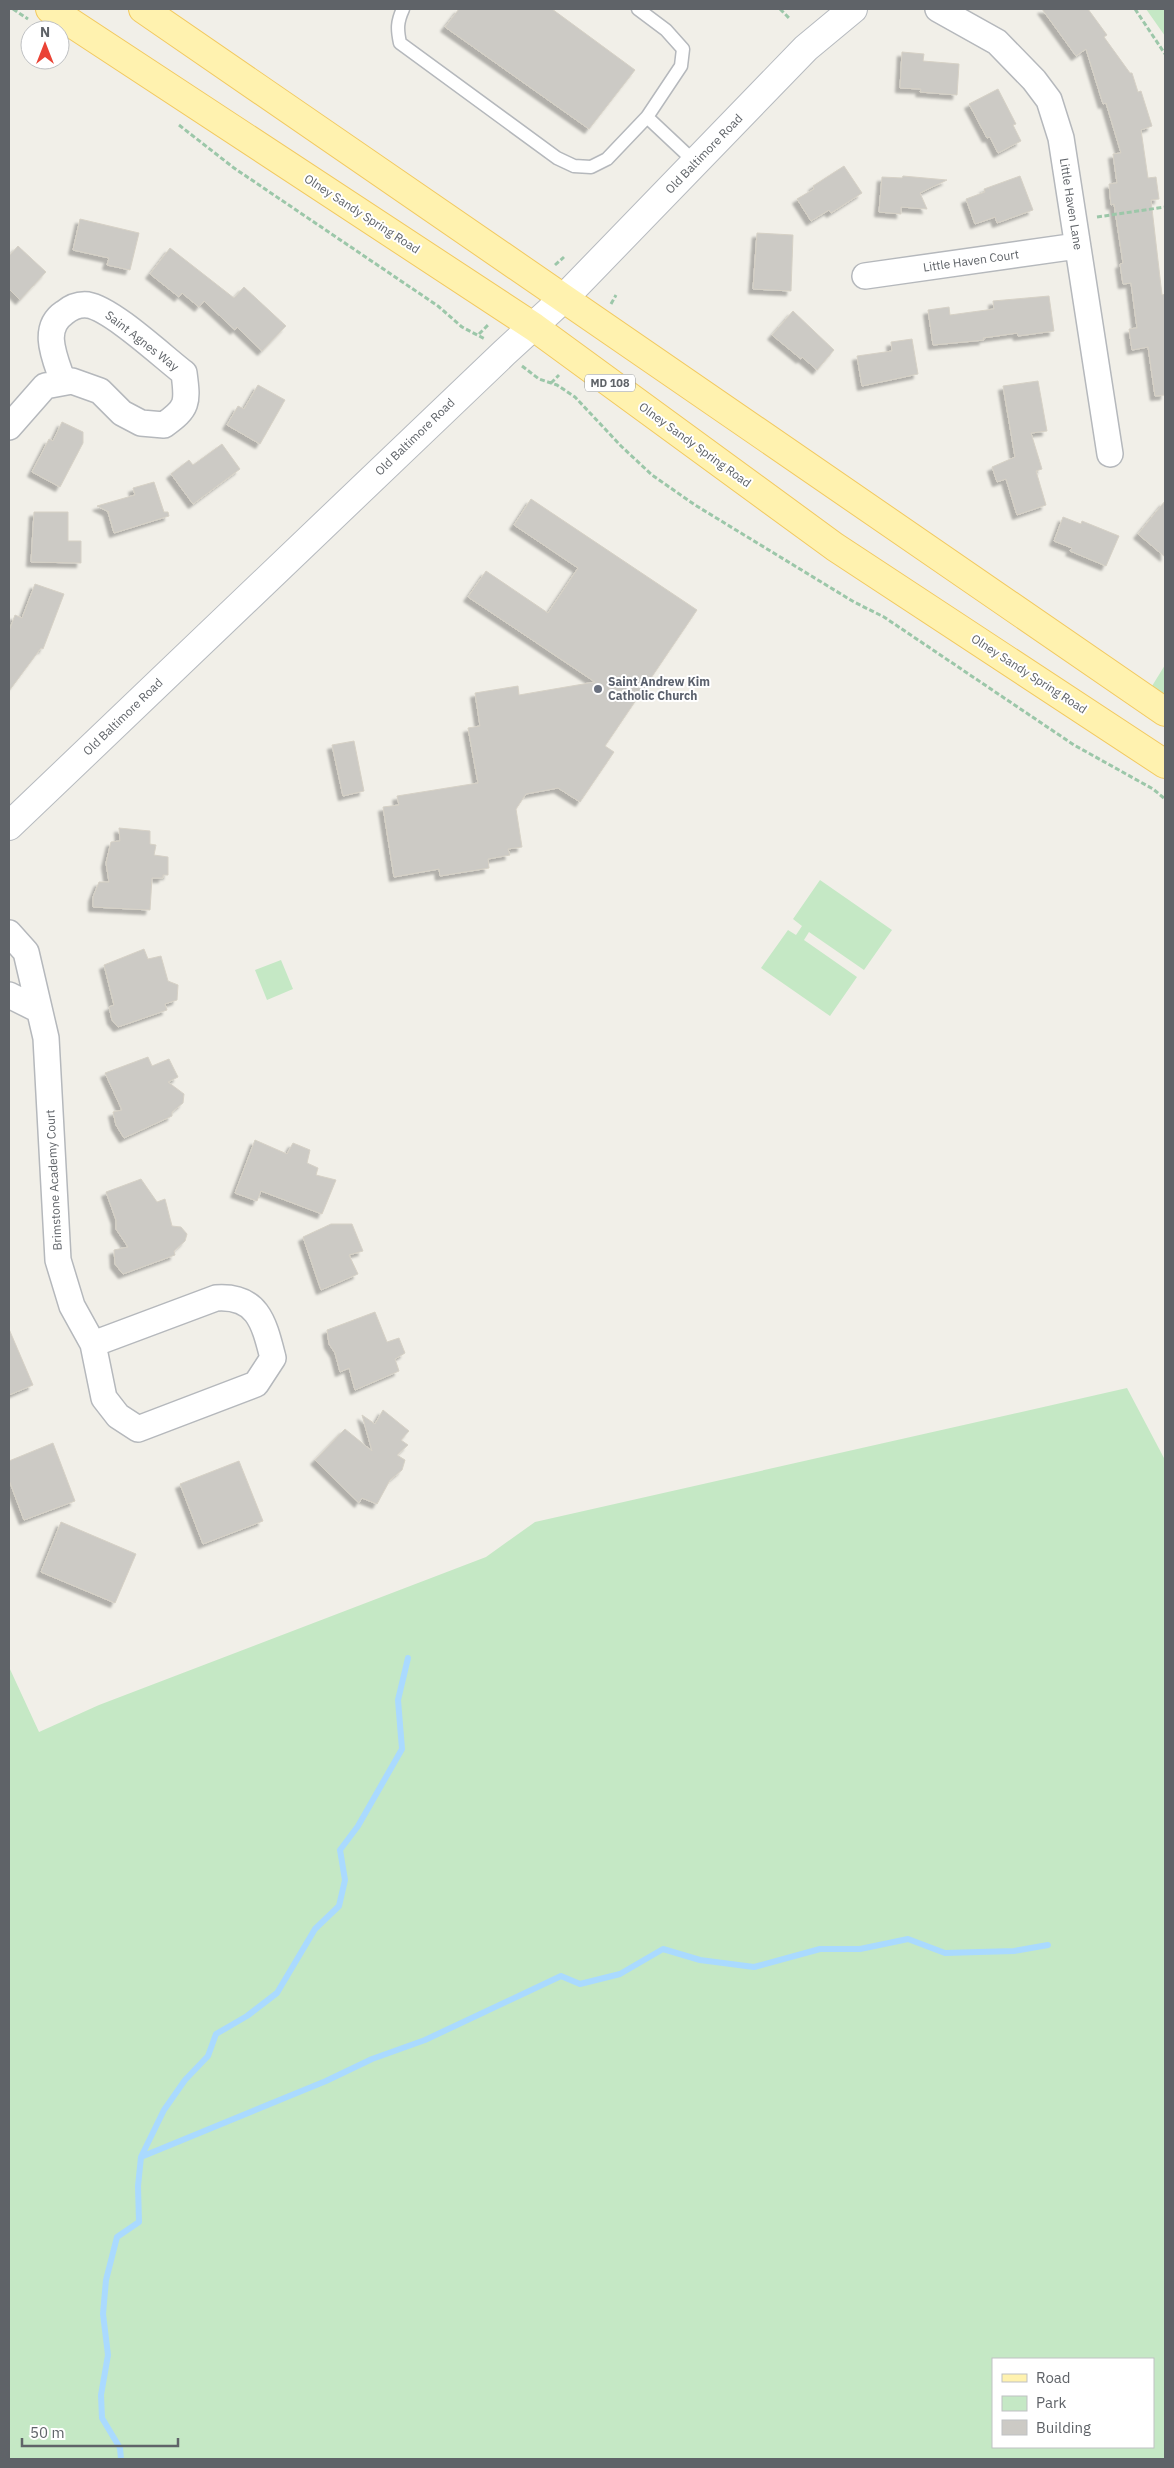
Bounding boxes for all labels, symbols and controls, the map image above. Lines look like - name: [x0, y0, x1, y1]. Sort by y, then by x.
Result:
- north arrow: [20, 20, 70, 70]
- text: N: [40, 23, 50, 41]
- street label: Old Baltimore Road: [662, 111, 745, 197]
- street label: Little Haven Lane: [1057, 157, 1086, 251]
- street label: Olney Sandy Spring Road: [302, 171, 423, 257]
- street label: Little Haven Court: [922, 246, 1020, 275]
- street label: Saint Agnes Way: [103, 307, 182, 374]
- road number: MD 108: [585, 374, 635, 392]
- street label: Old Baltimore Road: [372, 395, 458, 478]
- street label: Olney Sandy Spring Road: [636, 399, 754, 490]
- street label: Olney Sandy Spring Road: [969, 631, 1090, 717]
- place label: Saint Andrew Kim Catholic Church: [608, 674, 710, 703]
- street label: Old Baltimore Road: [80, 675, 166, 758]
- marker: Saint Andrew Kim Catholic Church: [592, 683, 604, 695]
- street label: Brimstone Academy Court: [42, 1109, 65, 1251]
- legend: [992, 2358, 1154, 2448]
- text: Road: [1036, 2368, 1071, 2387]
- text: Park: [1036, 2393, 1066, 2412]
- scale bar: [22, 2416, 179, 2448]
- text: Building: [1036, 2418, 1091, 2437]
- text: 50 m: [30, 2423, 65, 2442]

